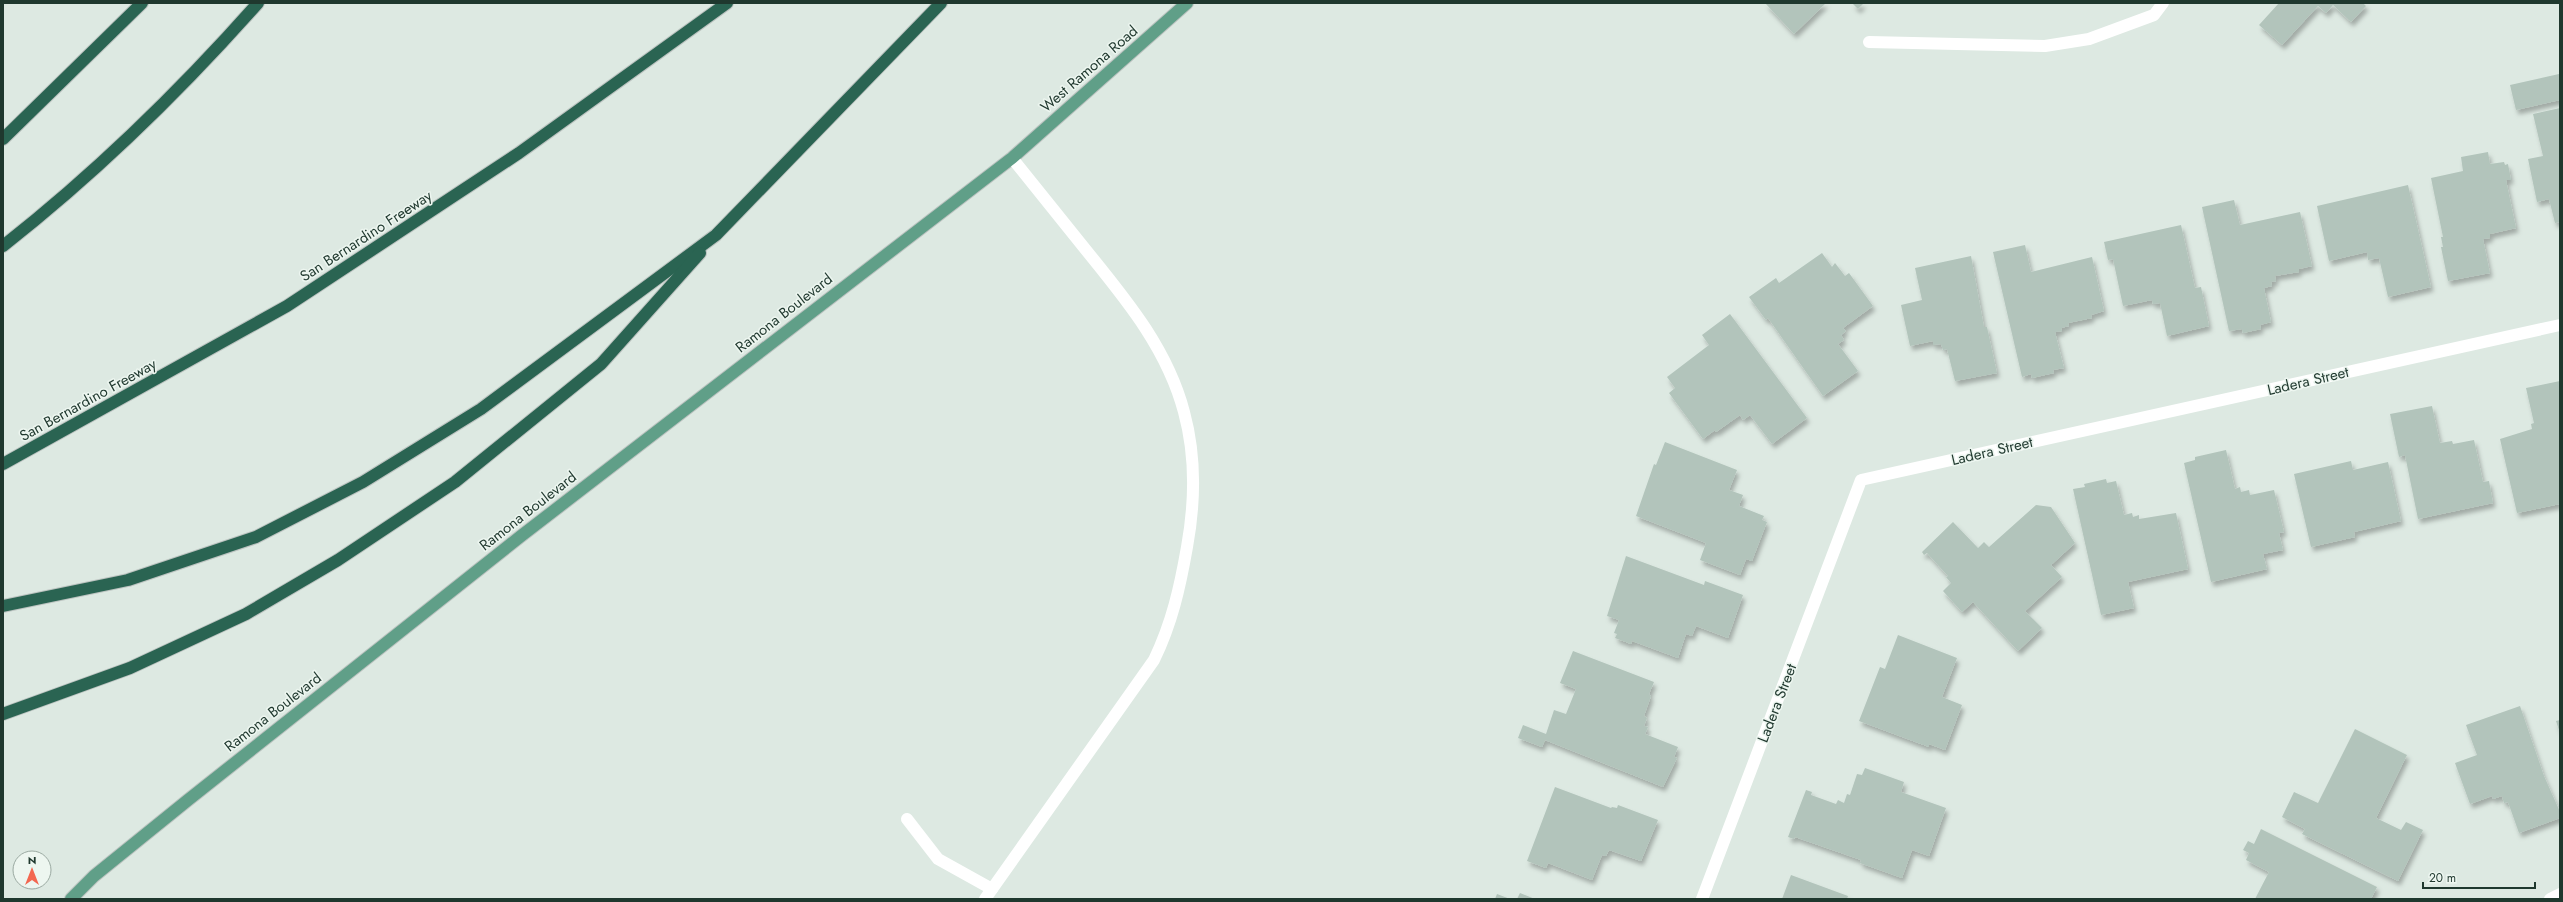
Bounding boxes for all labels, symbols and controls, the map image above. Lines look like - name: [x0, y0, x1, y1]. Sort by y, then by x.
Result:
- street label: West Ramona Road: [1035, 20, 1143, 118]
- street label: San Bernardino Freeway: [296, 185, 437, 287]
- street label: Ramona Boulevard: [731, 268, 837, 358]
- street label: San Bernardino Freeway: [15, 353, 161, 447]
- street label: Ladera Street: [2265, 361, 2351, 401]
- street label: Ladera Street: [1949, 431, 2035, 471]
- street label: Ramona Boulevard: [475, 466, 581, 556]
- street label: Ladera Street: [1752, 660, 1802, 746]
- street label: Ramona Boulevard: [220, 667, 326, 757]
- north arrow: [12, 850, 52, 890]
- text: N: [28, 852, 36, 868]
- scale bar: [2423, 864, 2535, 890]
- text: 20 m: [2429, 869, 2456, 887]

